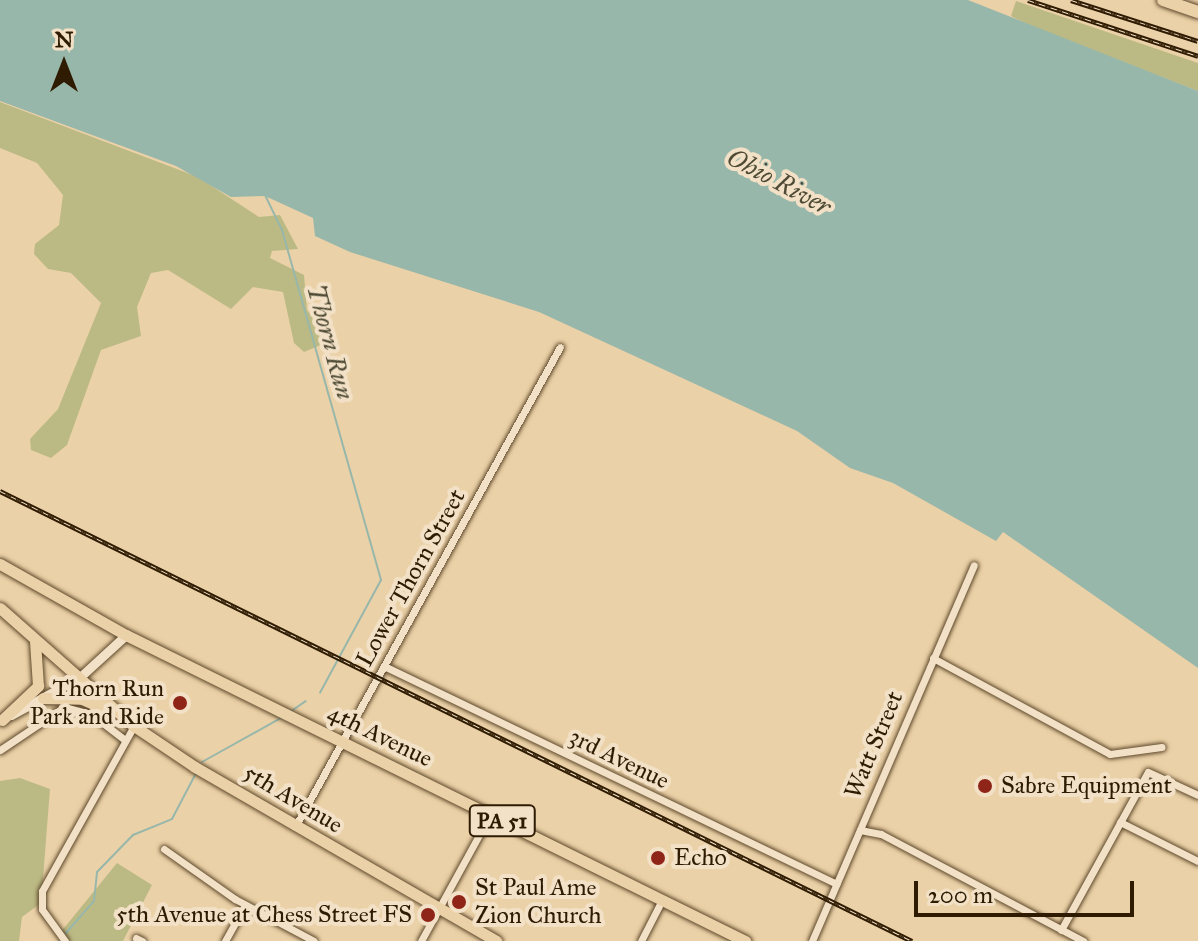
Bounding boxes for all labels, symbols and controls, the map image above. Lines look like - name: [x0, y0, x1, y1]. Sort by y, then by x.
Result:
- north arrow: [24, 24, 104, 104]
- text: N: [55, 26, 73, 53]
- water label: Ohio River: [722, 142, 836, 222]
- water label: Thorn Run: [300, 281, 360, 403]
- street label: Lower Thorn Street: [350, 484, 472, 672]
- place label: Thorn Run Park and Ride: [30, 675, 164, 731]
- street label: Watt Street: [839, 687, 909, 803]
- marker: Thorn Run Park and Ride: [171, 694, 189, 712]
- street label: 4th Avenue: [323, 698, 437, 774]
- street label: 3rd Avenue: [564, 722, 674, 796]
- street label: 5th Avenue: [238, 758, 348, 840]
- place label: Sabre Equipment: [1001, 772, 1172, 800]
- marker: Sabre Equipment: [976, 777, 994, 795]
- road number: PA 51: [468, 803, 536, 839]
- place label: Echo: [674, 844, 727, 872]
- marker: Echo: [649, 849, 667, 867]
- scale bar: [918, 865, 1138, 915]
- place label: St Paul Ame Zion Church: [475, 874, 602, 930]
- text: 200 m: [928, 880, 993, 910]
- marker: St Paul Ame Zion Church: [450, 893, 468, 911]
- place label: 5th Avenue at Chess Street FS: [116, 901, 412, 929]
- marker: 5th Avenue at Chess Street FS: [419, 906, 437, 924]

